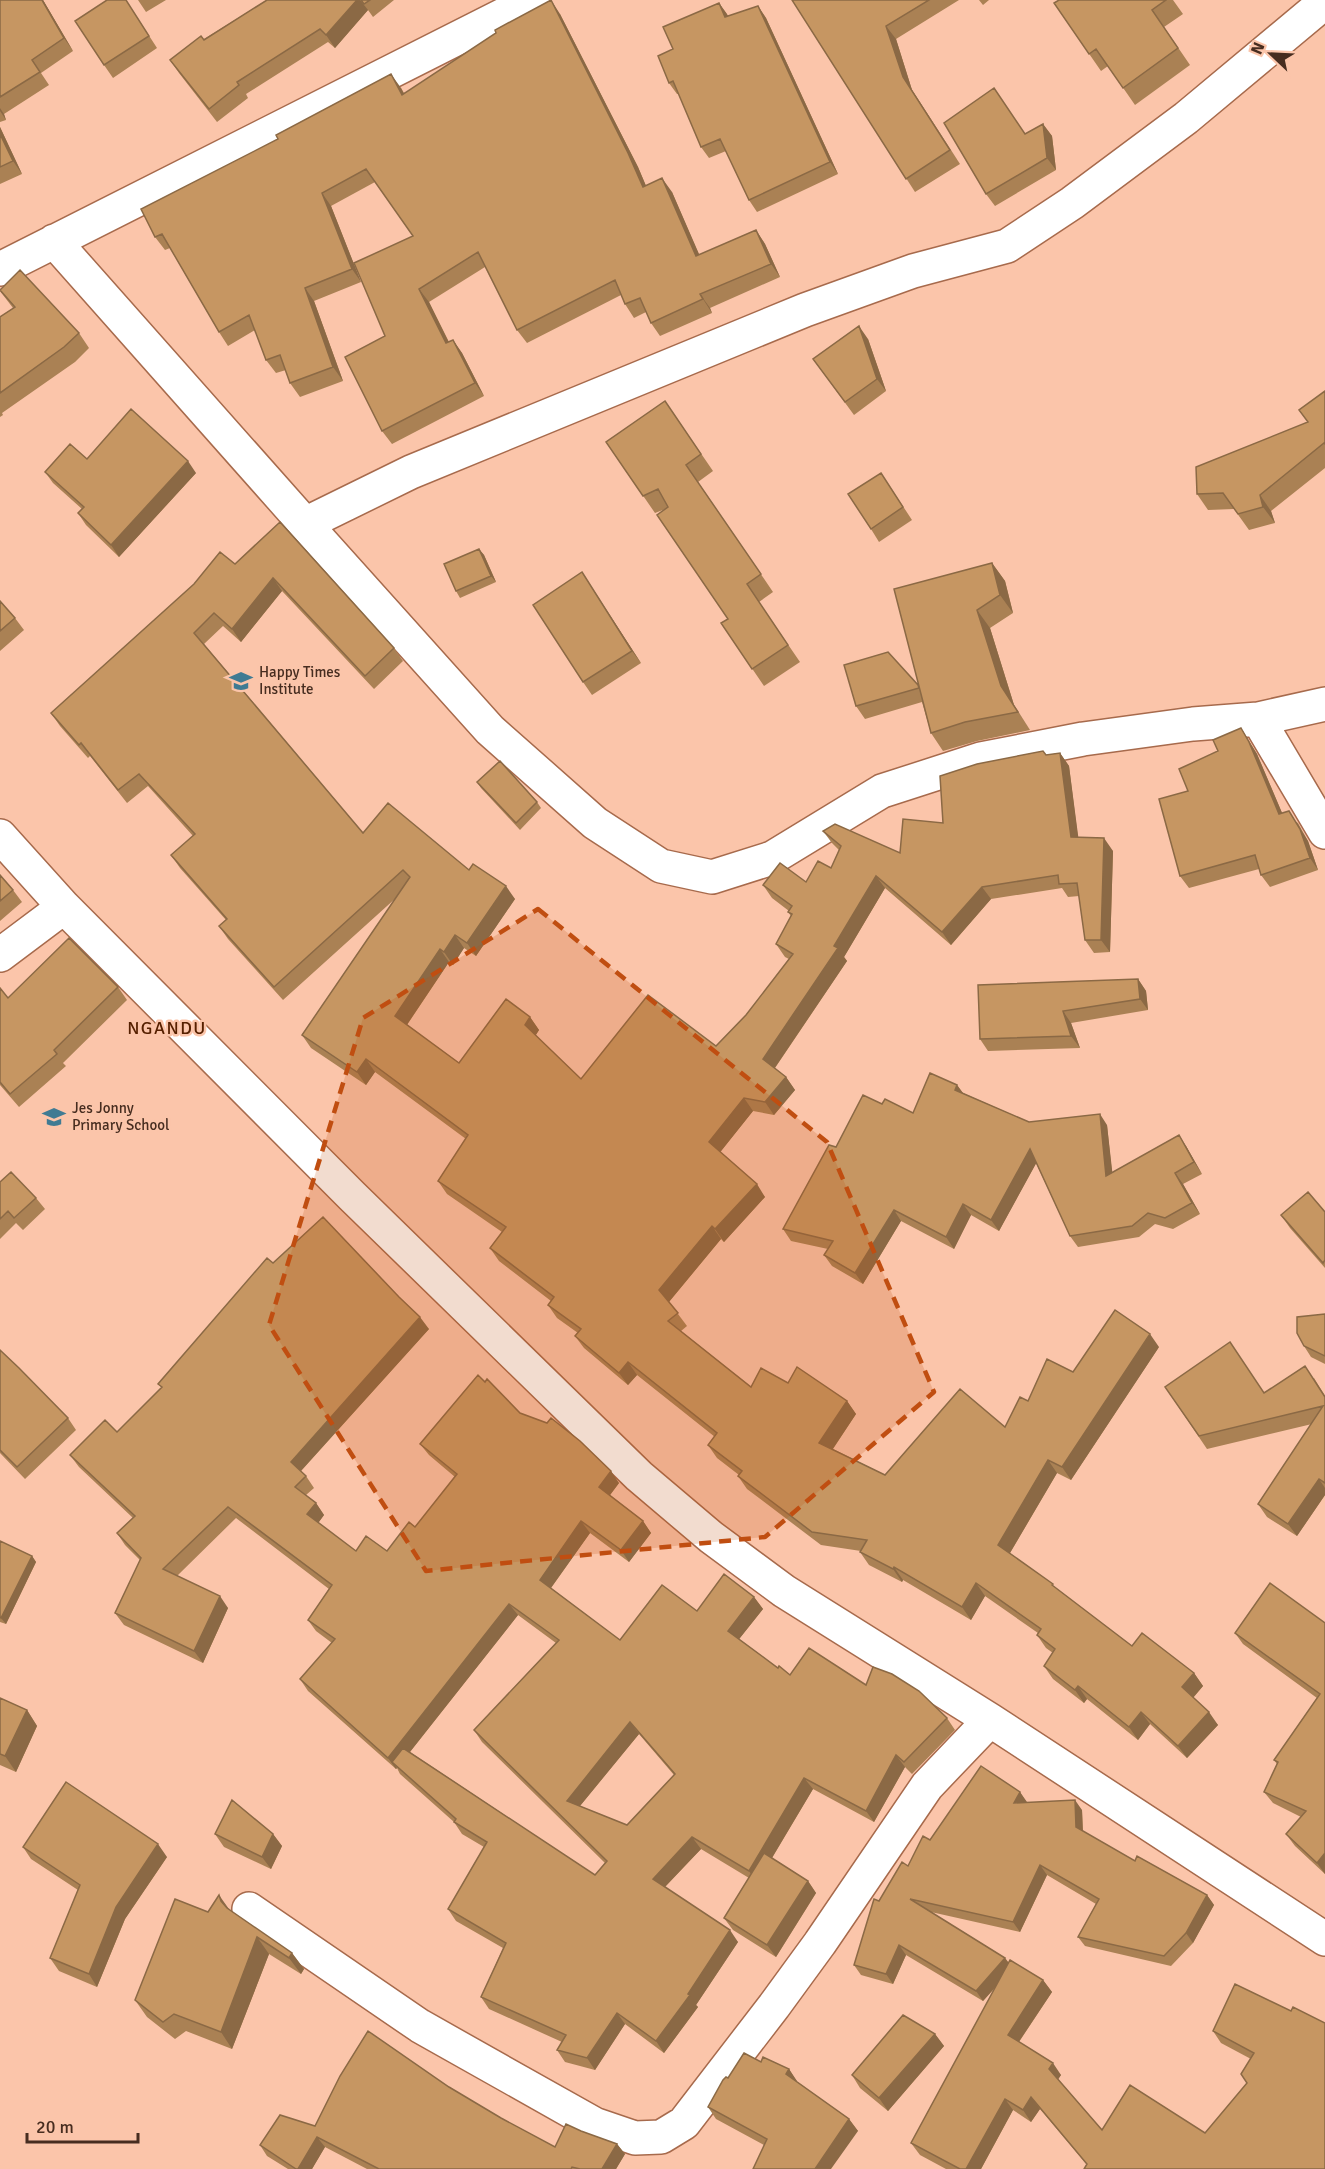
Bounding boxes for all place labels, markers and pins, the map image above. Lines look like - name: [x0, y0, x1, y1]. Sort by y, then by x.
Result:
- place label: Happy Times Institute: [259, 663, 341, 698]
- school or university icon: Happy Times Institute: [228, 668, 254, 694]
- place label: Jes Jonny Primary School: [72, 1099, 169, 1134]
- school or university icon: Jes Jonny Primary School: [41, 1104, 67, 1130]

